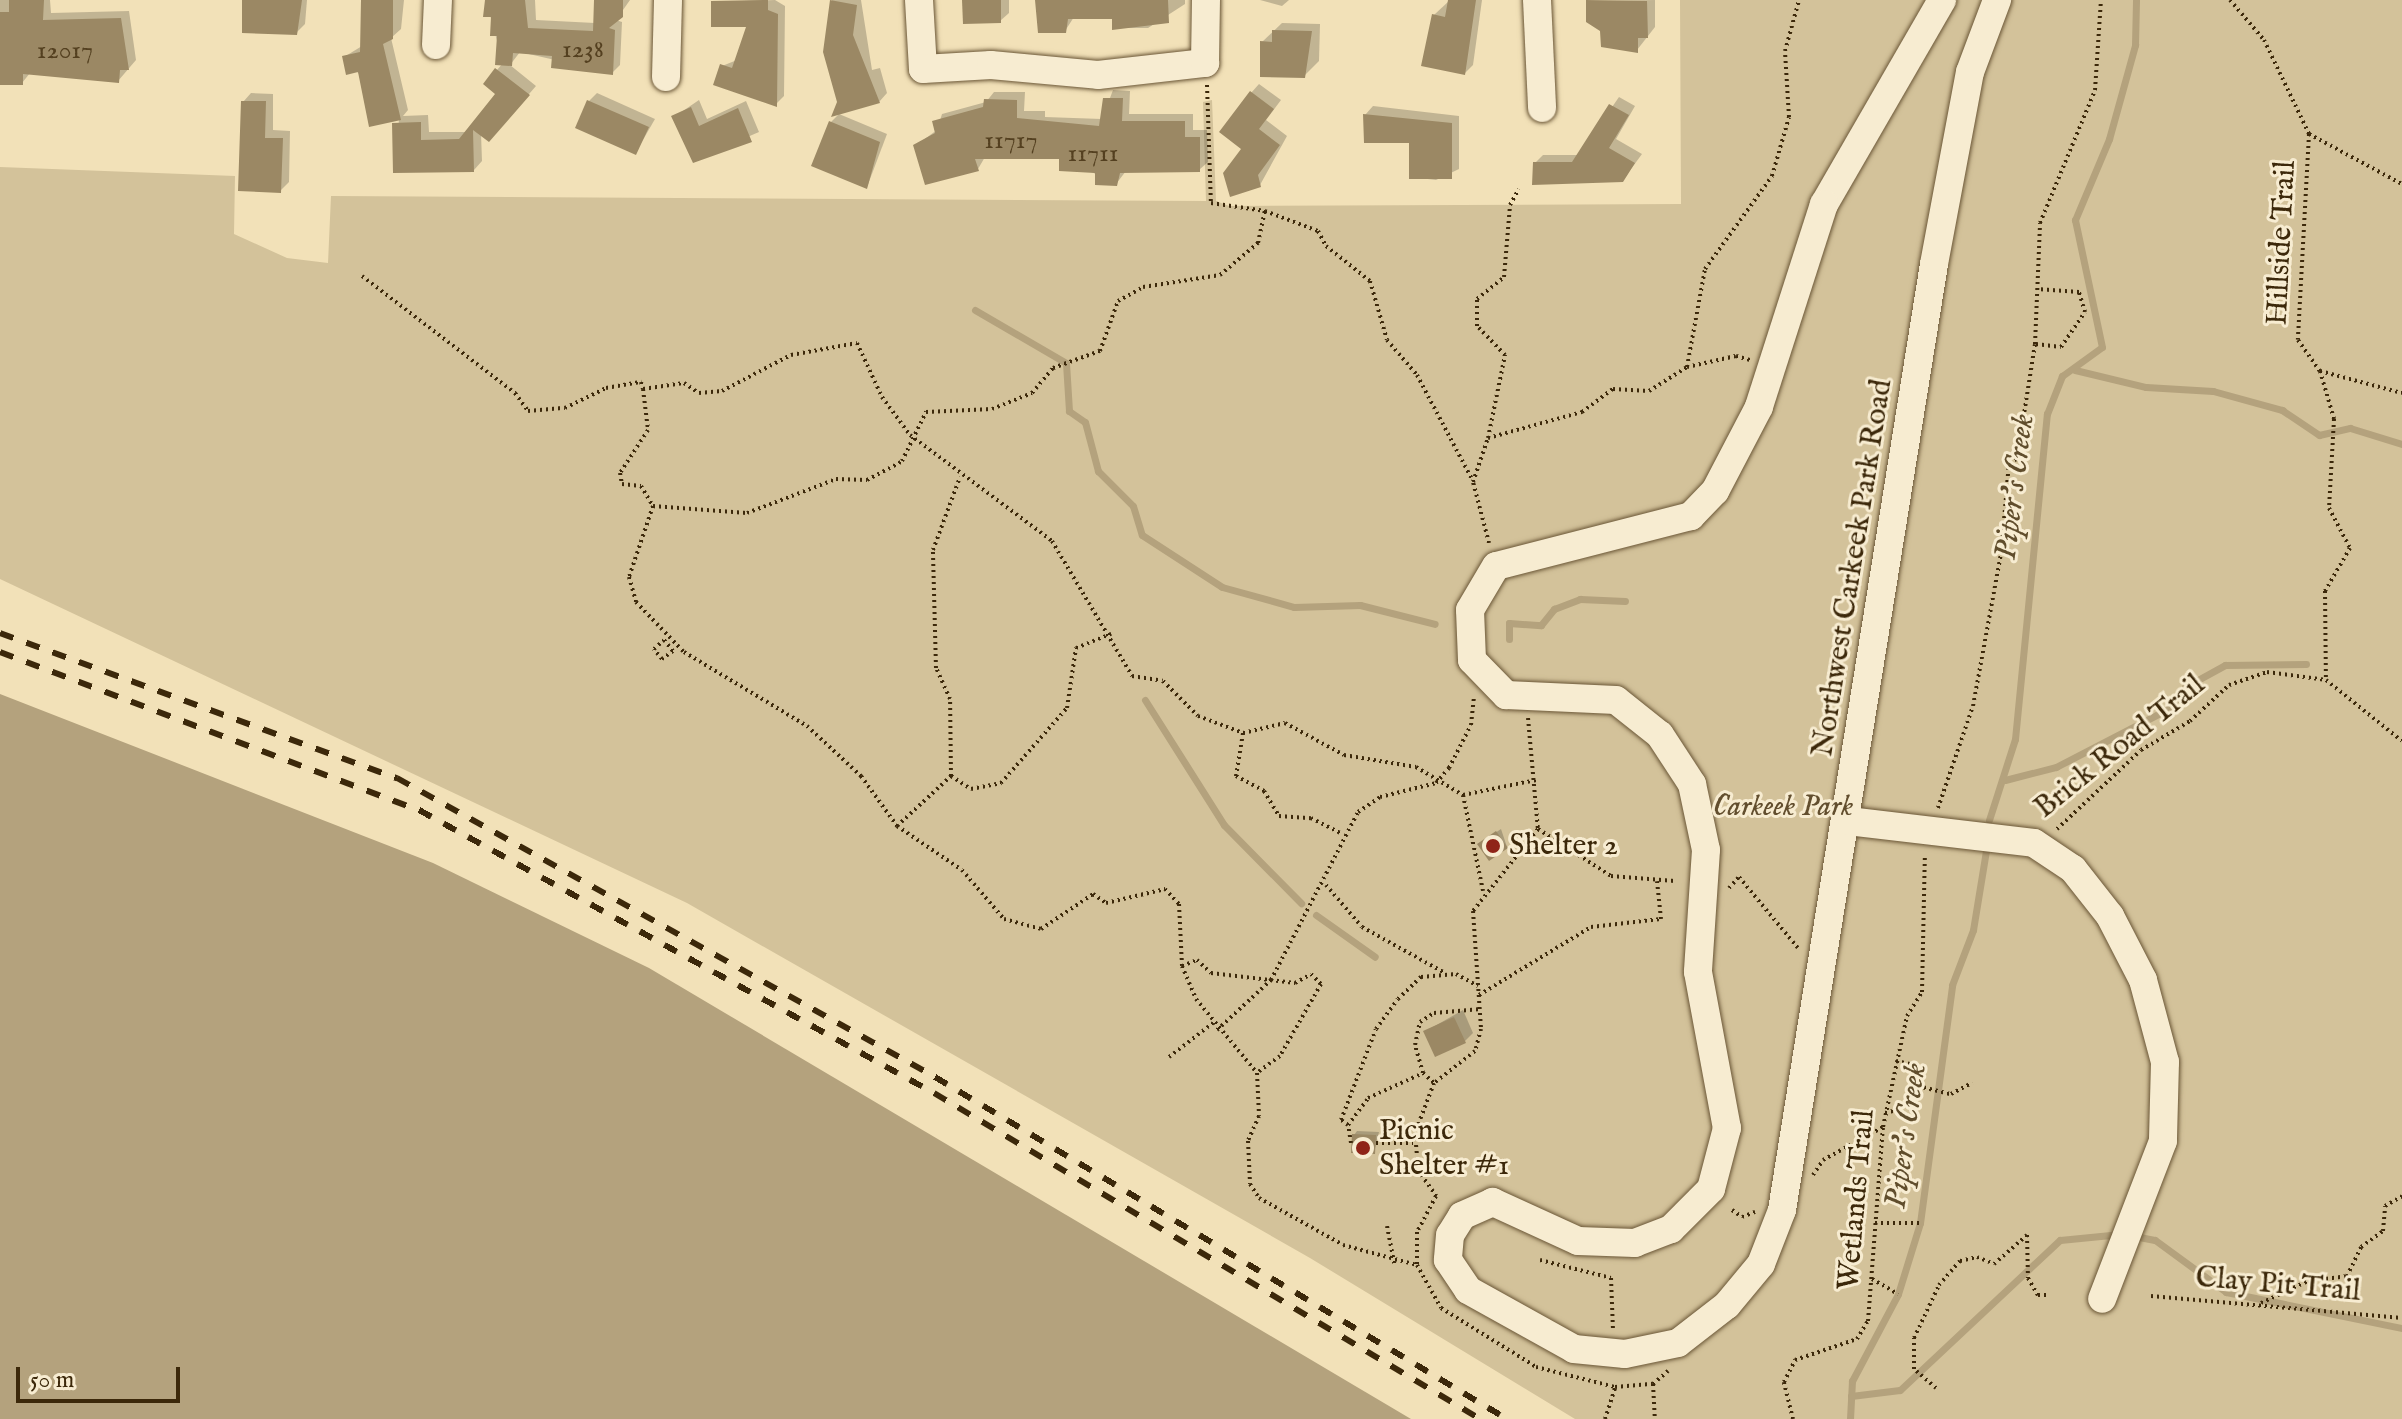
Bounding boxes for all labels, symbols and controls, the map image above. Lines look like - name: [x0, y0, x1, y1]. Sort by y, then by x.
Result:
- house number: 1238: [562, 34, 604, 66]
- house number: 12017: [37, 35, 93, 67]
- house number: 11717: [984, 125, 1038, 157]
- house number: 11711: [1068, 138, 1118, 170]
- street label: Hillside Trail: [2260, 160, 2304, 326]
- street label: Northwest Carkeek Park Road: [1805, 377, 1901, 759]
- water label: Piper's Creek: [1988, 412, 2044, 562]
- street label: Brick Road Trail: [2028, 667, 2212, 827]
- park label: Carkeek Park: [1713, 789, 1853, 825]
- place label: Shelter 2: [1509, 828, 1618, 864]
- marker: Shelter 2: [1484, 837, 1502, 855]
- water label: Piper's Creek: [1878, 1061, 1936, 1211]
- street label: Wetlands Trail: [1831, 1108, 1883, 1292]
- place label: Picnic Shelter #1: [1379, 1113, 1509, 1184]
- marker: Picnic Shelter #1: [1354, 1139, 1372, 1157]
- street label: Clay Pit Trail: [2194, 1260, 2362, 1310]
- scale bar: [20, 1351, 184, 1401]
- text: 50 m: [30, 1365, 74, 1396]

